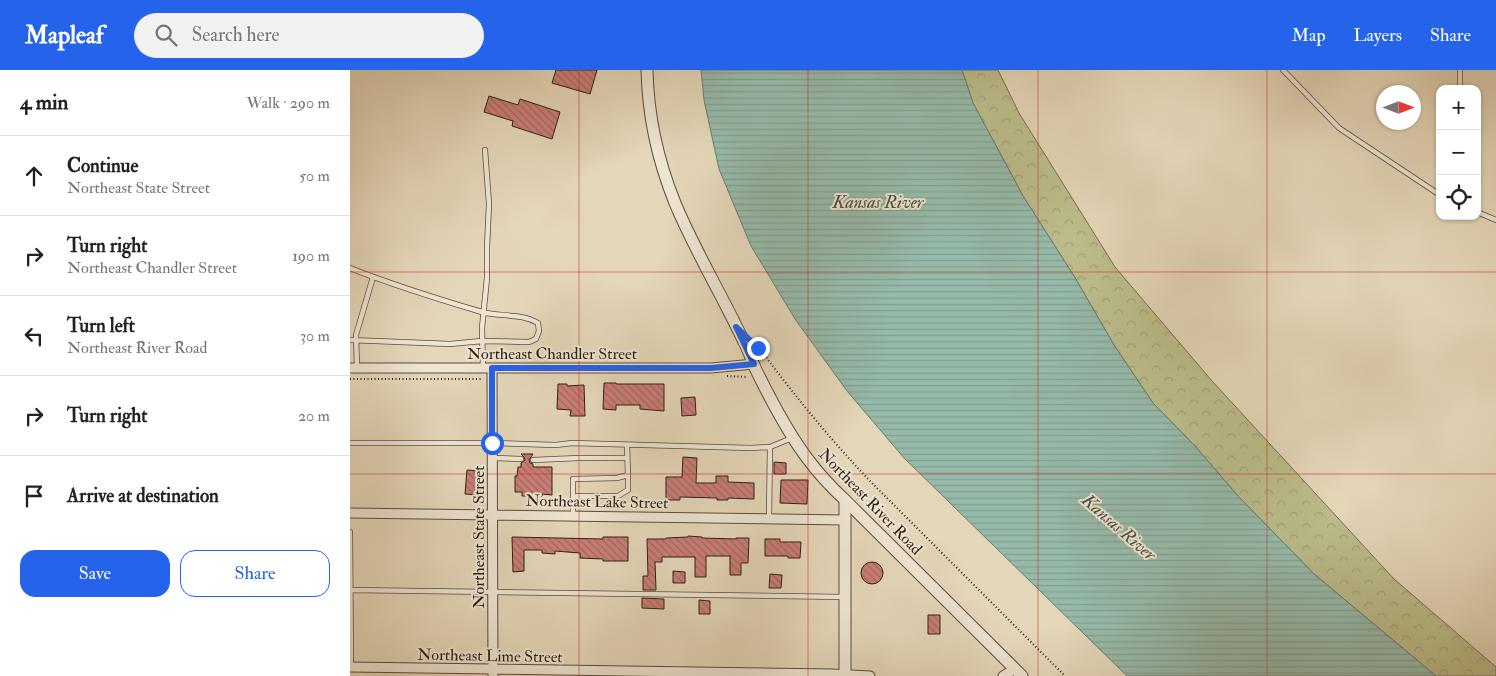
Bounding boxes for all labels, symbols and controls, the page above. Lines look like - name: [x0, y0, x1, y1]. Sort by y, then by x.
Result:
- search box: [134, 13, 484, 58]
- text: Mapleaf: [25, 20, 104, 51]
- icon: search: [152, 21, 180, 49]
- text: Search here: [192, 23, 279, 47]
- text: Map: [1292, 24, 1326, 47]
- text: Layers: [1354, 24, 1402, 47]
- text: Share: [1430, 24, 1471, 47]
- north arrow: [1376, 85, 1421, 130]
- map controls: [1436, 85, 1481, 220]
- button: +: [1436, 85, 1481, 130]
- text: 4 min: [20, 89, 68, 116]
- text: Walk · 290 m: [247, 93, 330, 113]
- button: −: [1436, 130, 1481, 175]
- text: Continue: [67, 154, 138, 178]
- icon: ahead: [20, 162, 48, 190]
- text: 50 m: [299, 166, 330, 186]
- button: locate: [1436, 175, 1481, 220]
- text: Northeast State Street: [67, 178, 210, 198]
- water label: Kansas River: [831, 191, 925, 214]
- text: Turn right: [67, 234, 147, 258]
- icon: right: [20, 242, 48, 270]
- text: 190 m: [292, 246, 330, 266]
- text: Northeast Chandler Street: [67, 258, 237, 278]
- text: Turn left: [67, 314, 135, 338]
- icon: left: [20, 322, 48, 350]
- text: 30 m: [300, 326, 330, 346]
- route end: [747, 337, 770, 360]
- text: Northeast River Road: [67, 338, 207, 358]
- street label: Northeast Chandler Street: [467, 344, 637, 364]
- icon: right: [20, 402, 48, 430]
- text: Turn right: [67, 404, 147, 428]
- text: 20 m: [298, 406, 330, 426]
- route start: [481, 432, 504, 455]
- street label: Northeast River Road: [814, 444, 926, 559]
- street label: Northeast State Street: [469, 466, 489, 608]
- icon: arrive: [20, 482, 48, 510]
- text: Arrive at destination: [67, 484, 219, 508]
- water label: Kansas River: [1076, 488, 1162, 567]
- street label: Northeast Lake Street: [525, 491, 668, 513]
- button: Save: [20, 550, 170, 597]
- button: Share: [180, 550, 330, 597]
- street label: Northeast Lime Street: [417, 645, 563, 667]

